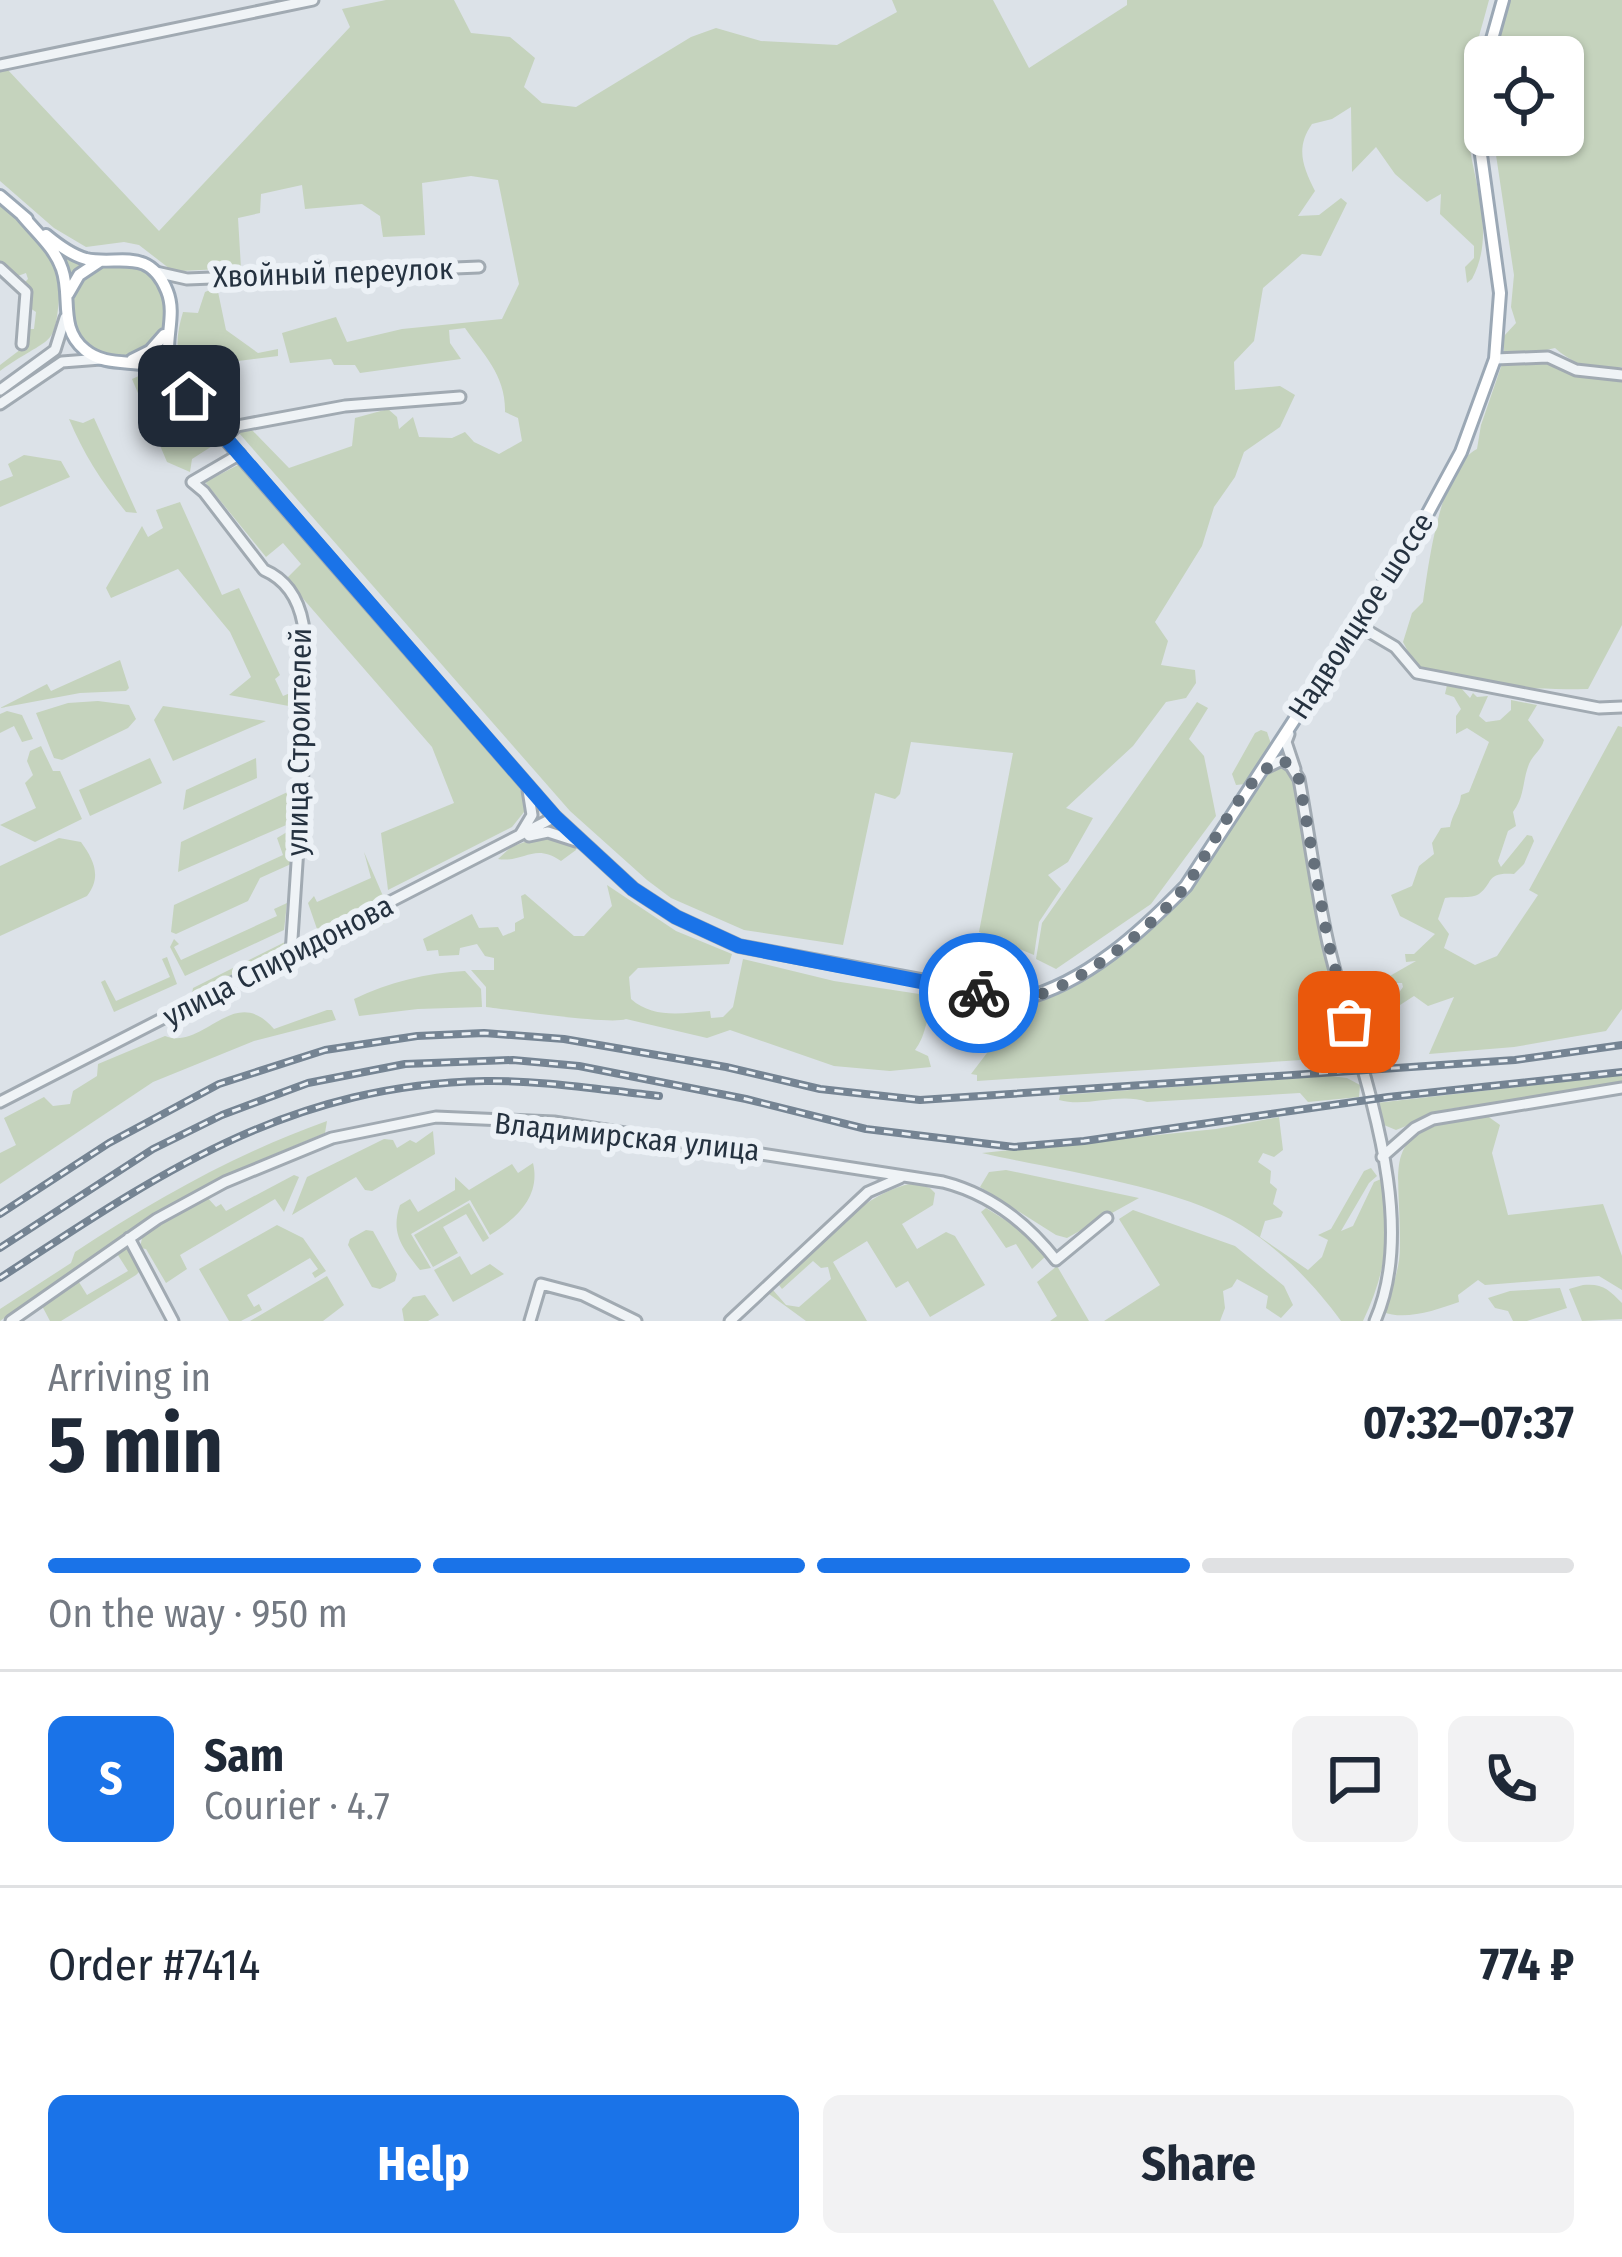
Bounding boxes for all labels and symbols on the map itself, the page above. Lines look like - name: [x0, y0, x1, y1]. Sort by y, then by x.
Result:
- street label: Хвойный переулок: [212, 251, 454, 295]
- pin: [138, 345, 240, 447]
- street label: Надвоицкое шоссе: [1281, 506, 1441, 726]
- street label: улица Строителей: [279, 628, 319, 856]
- street label: улица Спиридонова: [157, 887, 399, 1035]
- courier: [919, 933, 1039, 1053]
- pin: [1298, 971, 1400, 1073]
- street label: Владимирская улица: [493, 1105, 761, 1169]

